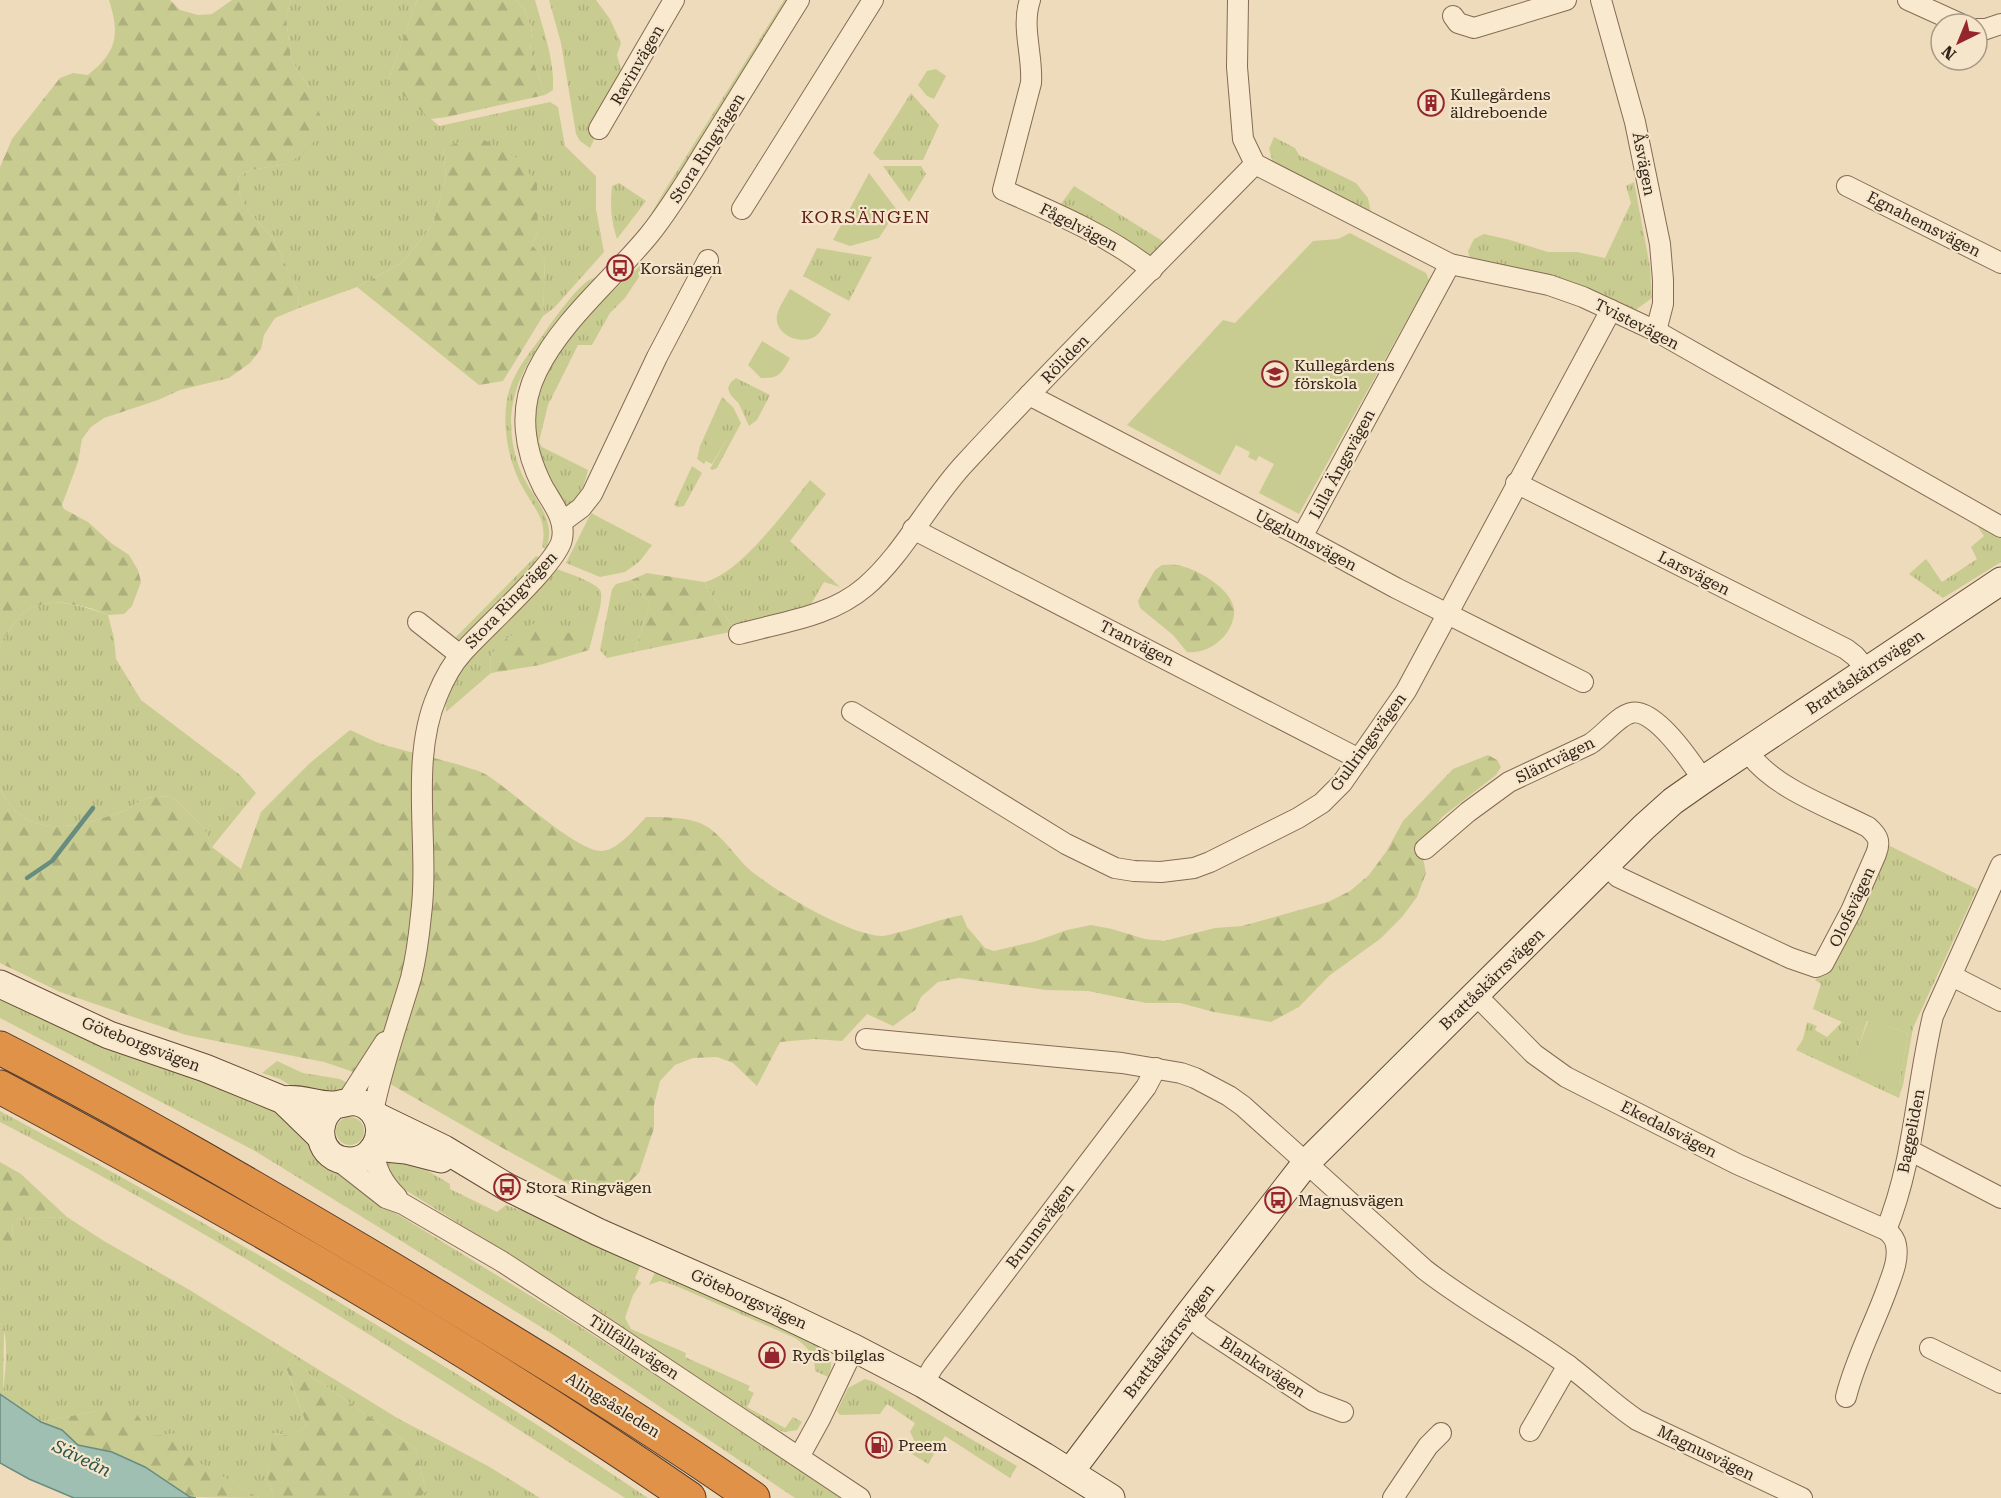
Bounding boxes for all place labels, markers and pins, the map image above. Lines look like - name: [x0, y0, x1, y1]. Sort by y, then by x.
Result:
- place label: Kullegårdens äldreboende: [1450, 85, 1551, 122]
- building icon: Kullegårdens äldreboende: [1416, 88, 1446, 118]
- bus stop icon: Korsängen: [605, 253, 635, 283]
- place label: Korsängen: [640, 259, 722, 278]
- place label: Kullegårdens förskola: [1294, 356, 1395, 393]
- school or university icon: Kullegårdens förskola: [1260, 359, 1290, 389]
- bus stop icon: Stora Ringvägen: [492, 1172, 522, 1202]
- place label: Stora Ringvägen: [526, 1178, 652, 1197]
- bus stop icon: Magnusvägen: [1263, 1185, 1293, 1215]
- place label: Magnusvägen: [1298, 1191, 1404, 1210]
- shop icon: Ryds bilglas: [757, 1340, 787, 1370]
- place label: Ryds bilglas: [792, 1346, 885, 1365]
- fuel station icon: Preem: [864, 1430, 894, 1460]
- place label: Preem: [898, 1436, 947, 1455]

